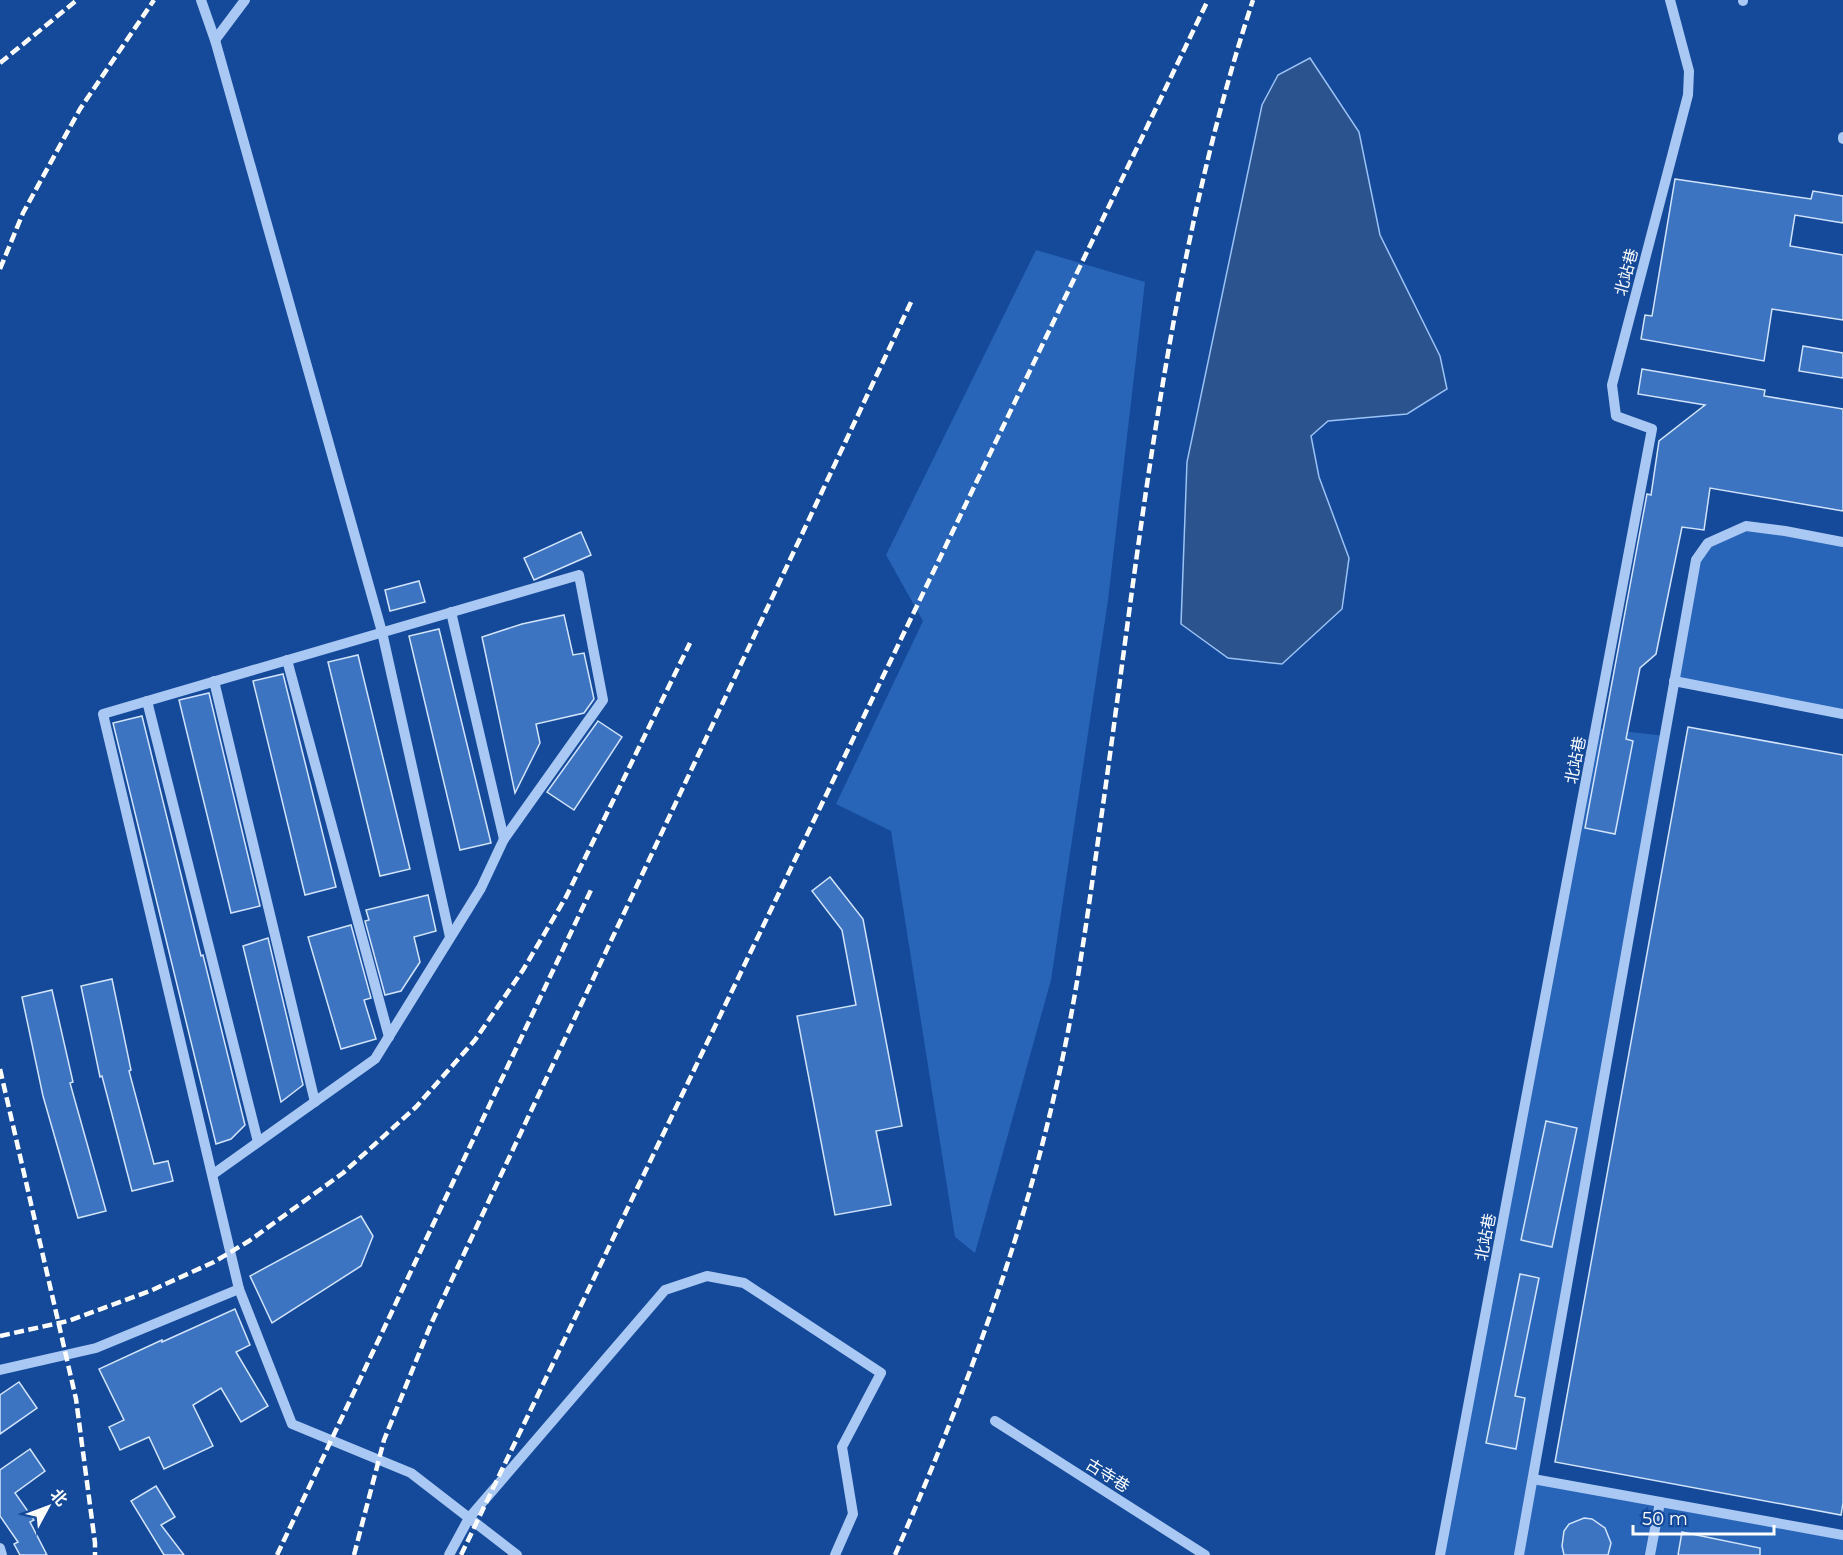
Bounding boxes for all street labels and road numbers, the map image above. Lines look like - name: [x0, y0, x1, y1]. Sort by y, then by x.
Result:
- street label: 北站巷: [1611, 246, 1642, 298]
- street label: 北站巷: [1562, 735, 1589, 785]
- street label: 北站巷: [1472, 1212, 1499, 1262]
- street label: 古寺巷: [1082, 1455, 1133, 1496]

